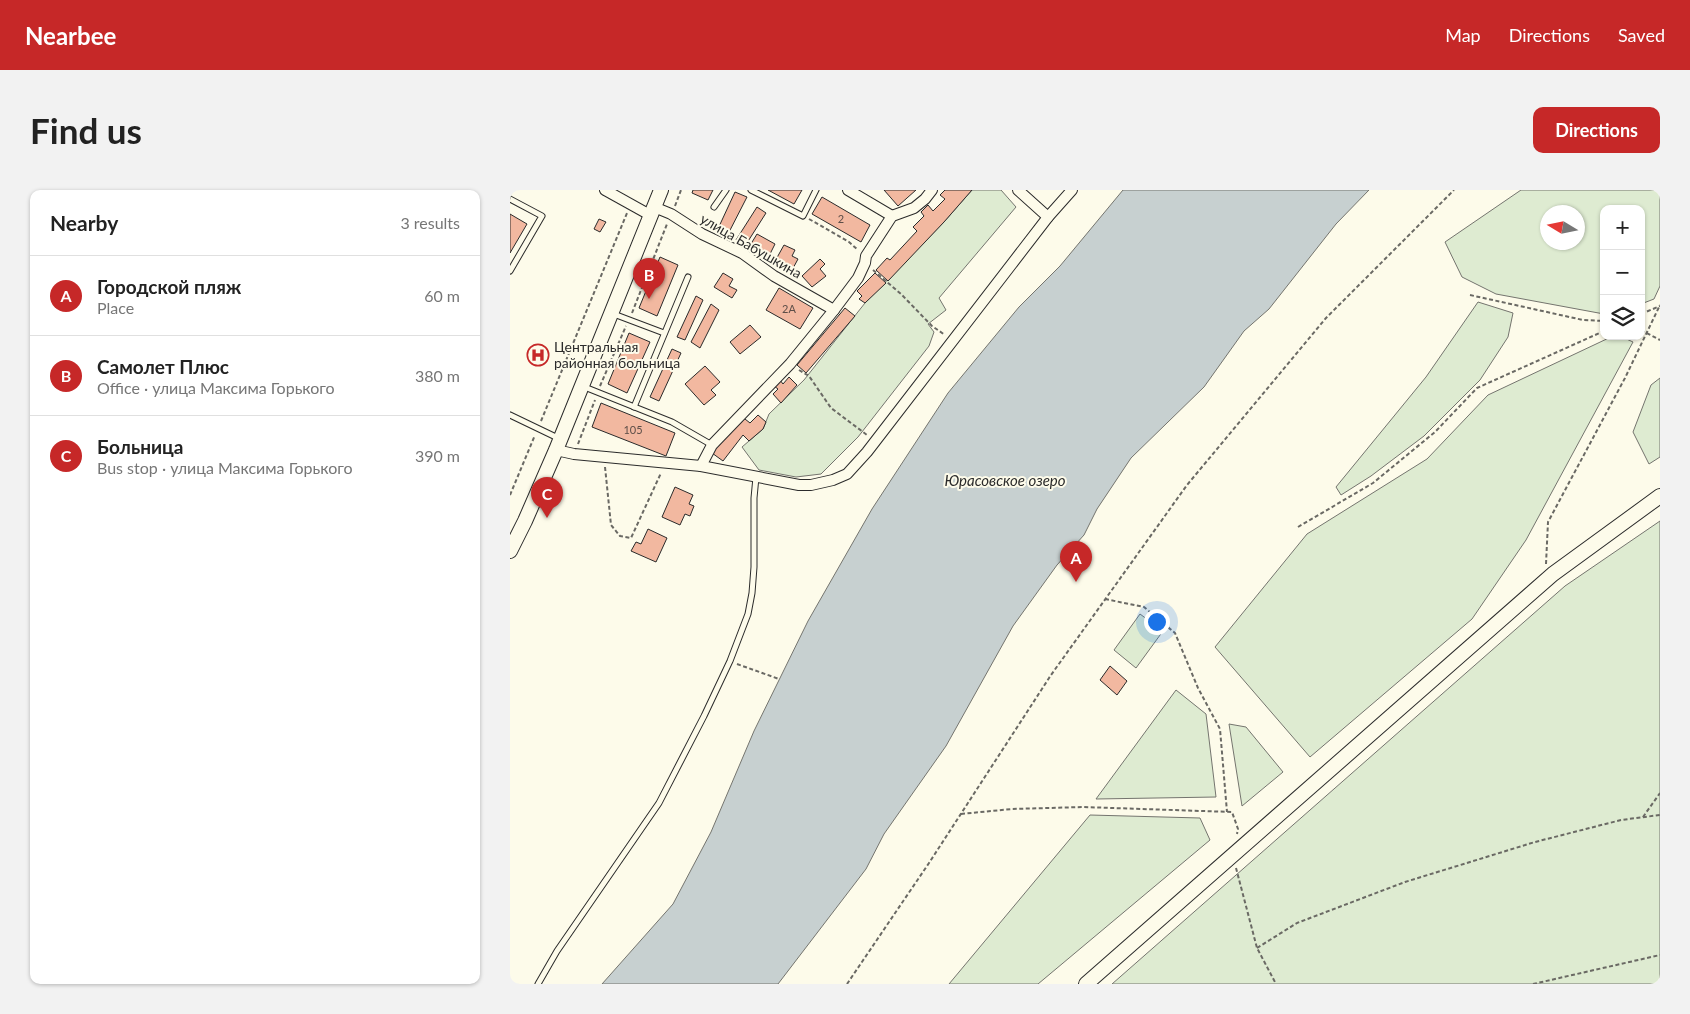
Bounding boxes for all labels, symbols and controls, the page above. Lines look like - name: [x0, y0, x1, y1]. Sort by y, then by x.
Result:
- text: Nearbee: [25, 21, 116, 50]
- text: Map: [1445, 24, 1481, 46]
- text: Directions: [1509, 24, 1590, 46]
- text: Saved: [1618, 24, 1665, 46]
- button: Directions: [1533, 107, 1660, 153]
- text: Find us: [30, 109, 142, 151]
- north arrow: [1540, 205, 1585, 250]
- map controls: [1600, 205, 1645, 340]
- button: +: [1600, 205, 1645, 250]
- text: Nearby: [50, 210, 118, 235]
- street label: улица Бабушкина: [698, 210, 805, 282]
- house number: 2: [838, 212, 844, 225]
- text: 3 results: [400, 213, 460, 232]
- button: −: [1600, 250, 1645, 295]
- pin: B: [633, 258, 665, 299]
- text: Городской пляж: [97, 275, 241, 298]
- text: A: [60, 286, 72, 305]
- text: 60 m: [424, 286, 460, 305]
- button: layers: [1600, 295, 1645, 340]
- text: Place: [97, 298, 134, 317]
- house number: 2А: [782, 302, 796, 315]
- place label: Центральная районная больница: [554, 338, 680, 371]
- hospital icon: Центральная районная больница: [526, 343, 550, 367]
- text: Самолет Плюс: [97, 355, 229, 378]
- text: B: [61, 366, 71, 385]
- text: 380 m: [415, 366, 460, 385]
- text: Office · улица Максима Горького: [97, 378, 335, 397]
- house number: 105: [623, 423, 643, 436]
- text: Больница: [97, 435, 184, 458]
- text: C: [61, 446, 71, 465]
- text: 390 m: [415, 446, 460, 465]
- text: Bus stop · улица Максима Горького: [97, 458, 353, 477]
- water label: Юрасовское озеро: [944, 471, 1066, 489]
- pin: C: [531, 477, 563, 518]
- pin: A: [1060, 541, 1092, 582]
- your location: [1144, 609, 1170, 635]

